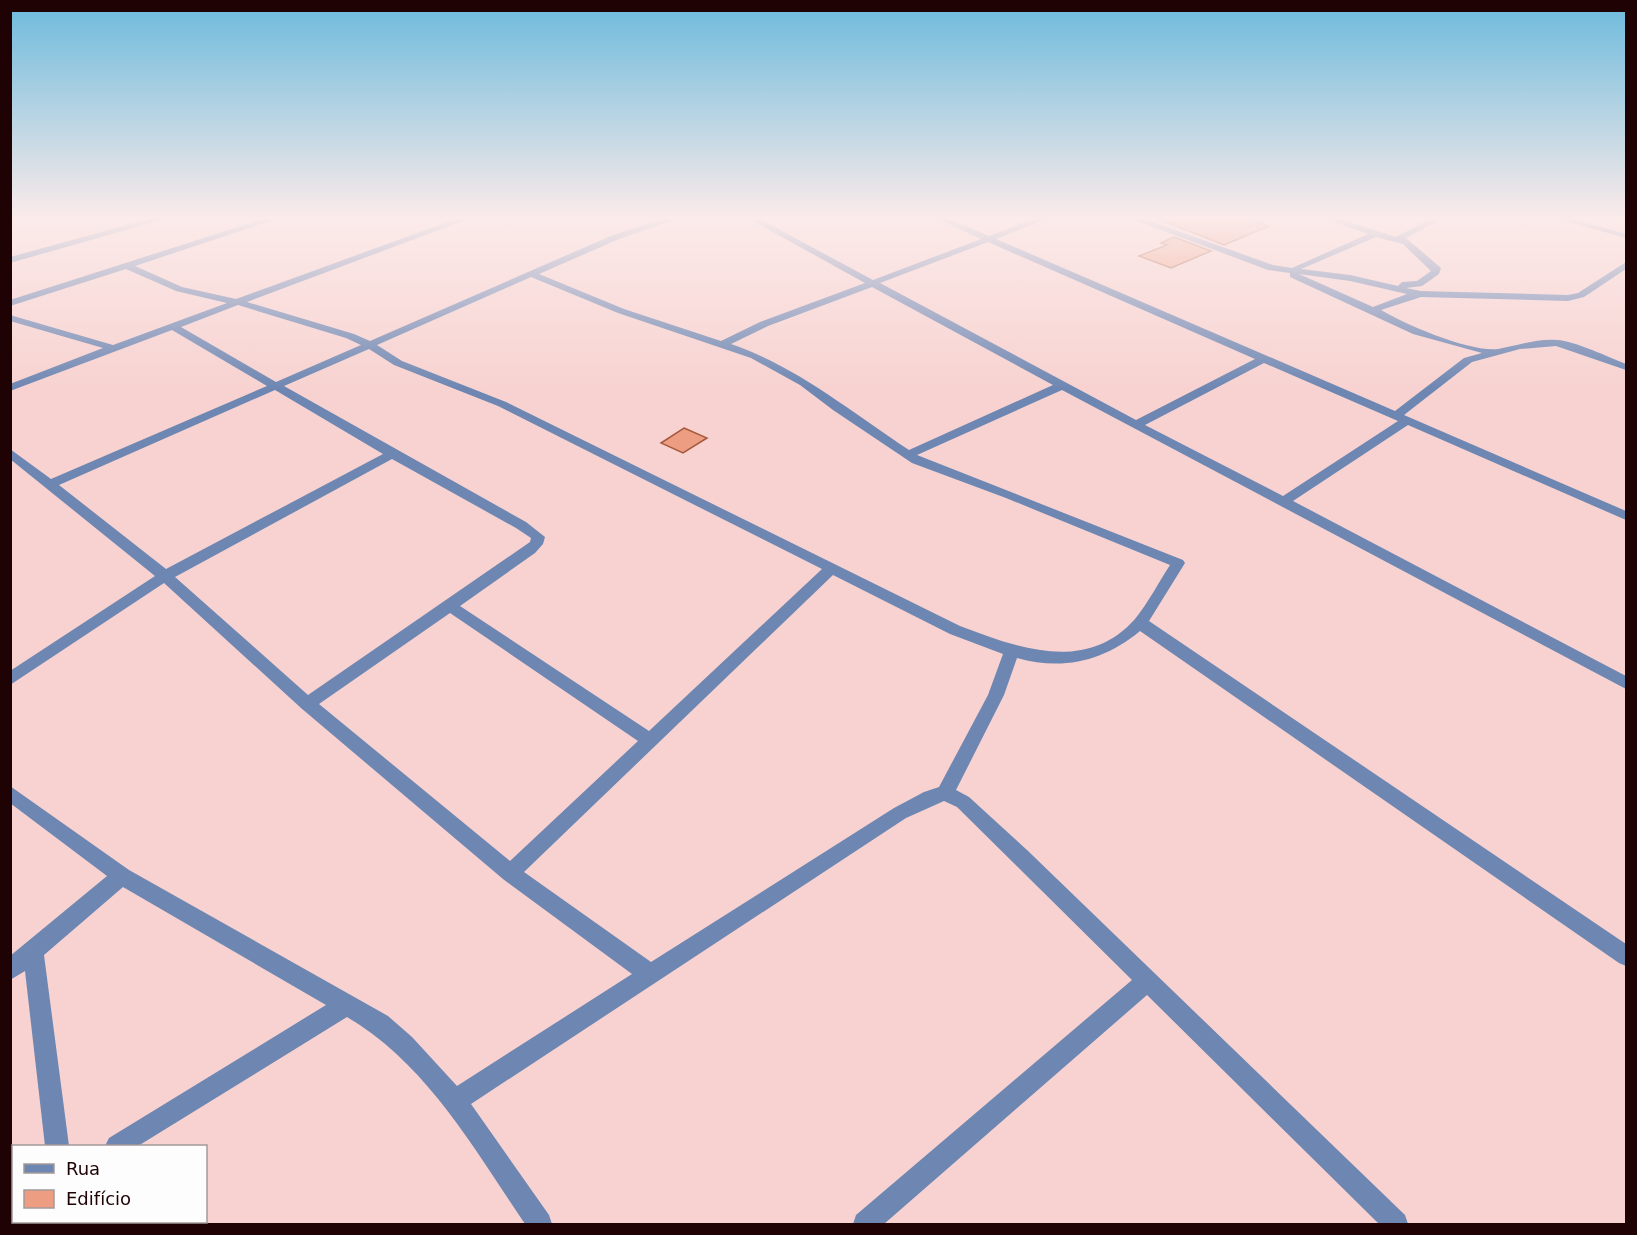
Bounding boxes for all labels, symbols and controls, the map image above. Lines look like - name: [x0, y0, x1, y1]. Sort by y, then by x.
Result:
- legend: [12, 1145, 207, 1223]
- text: Rua: [66, 1158, 100, 1179]
- text: Edifício: [66, 1188, 131, 1209]

